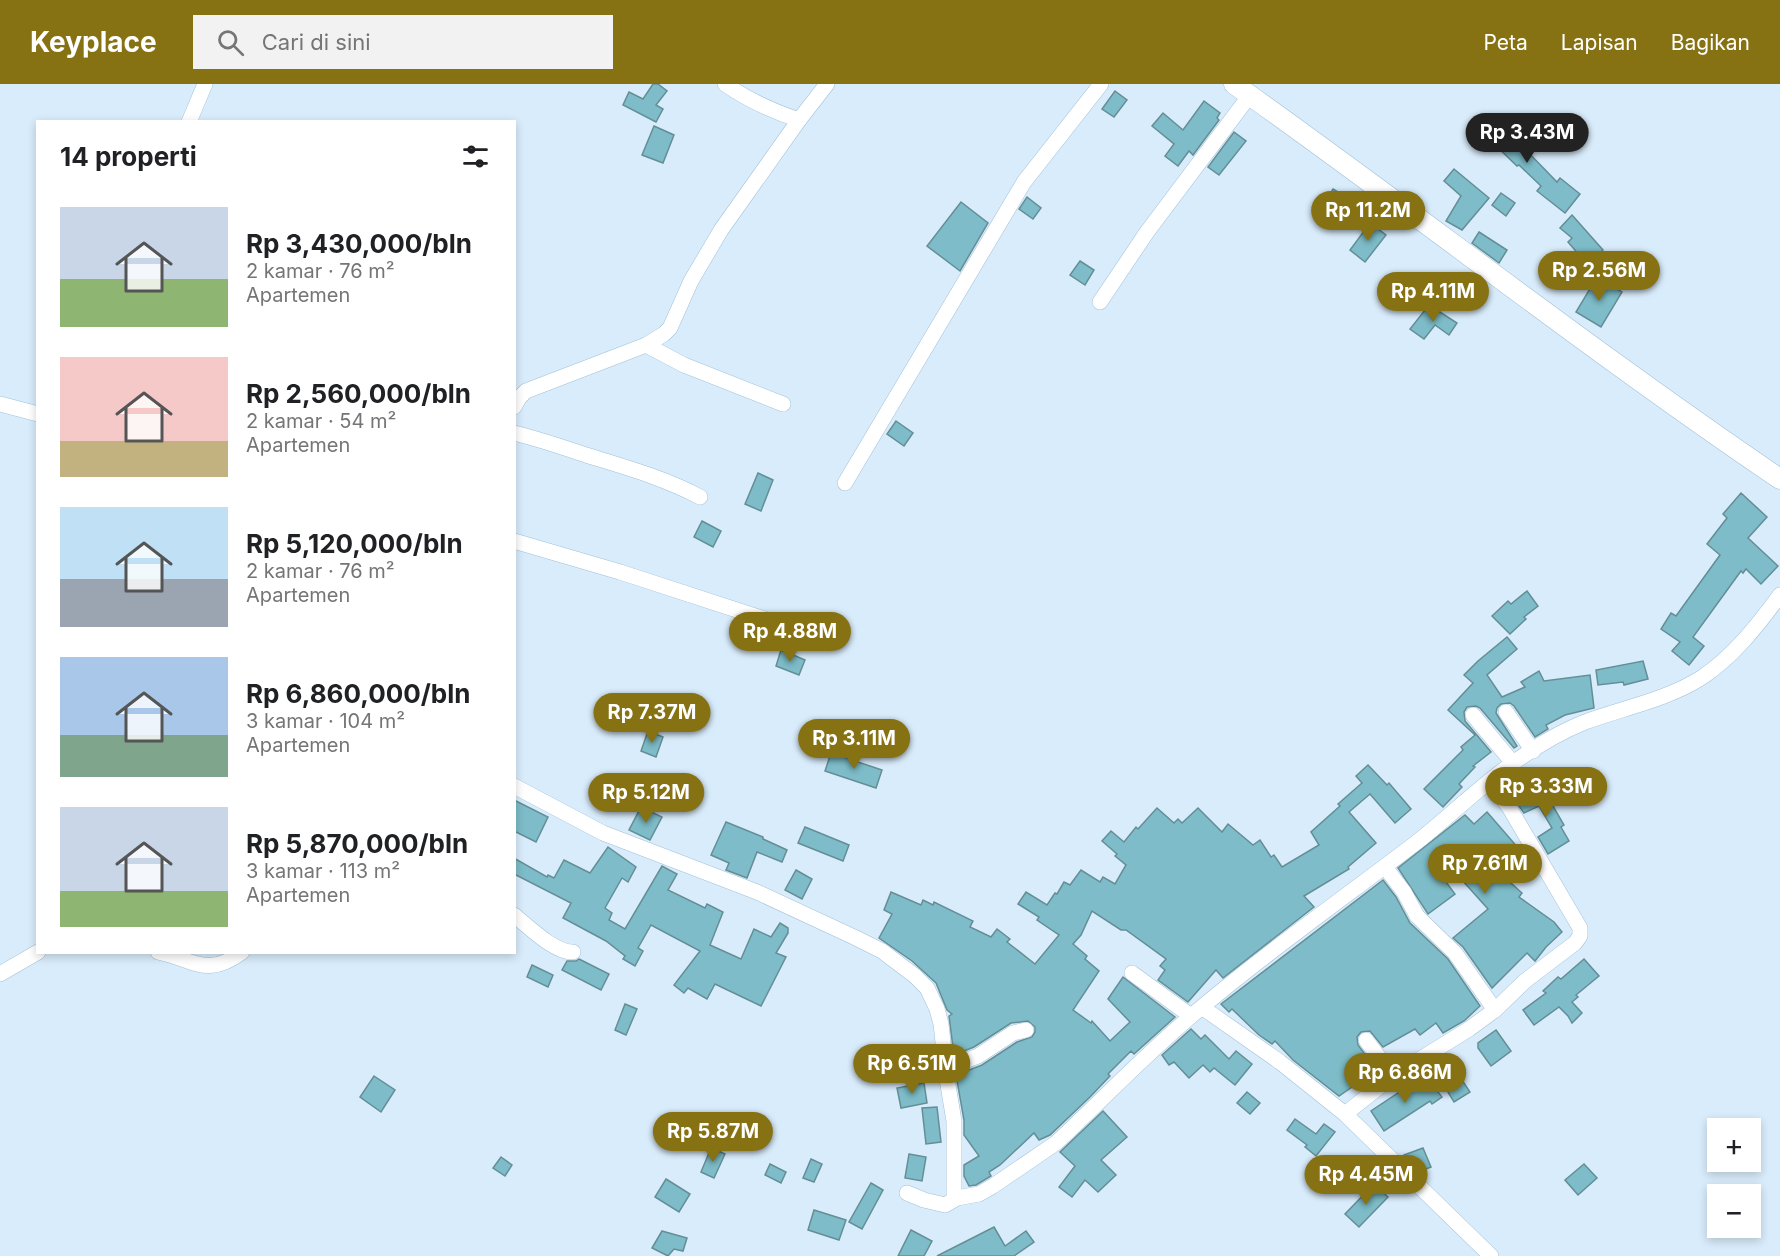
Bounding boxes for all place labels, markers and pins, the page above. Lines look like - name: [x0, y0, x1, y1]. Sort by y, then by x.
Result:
- pin: Rp 3.43M: [1465, 113, 1589, 164]
- pin: Rp 11.2M: [1306, 191, 1430, 242]
- pin: Rp 2.56M: [1537, 251, 1661, 302]
- pin: Rp 4.11M: [1371, 272, 1495, 323]
- pin: Rp 4.88M: [728, 612, 852, 663]
- pin: Rp 7.37M: [590, 693, 714, 744]
- pin: Rp 3.11M: [792, 719, 916, 770]
- pin: Rp 3.33M: [1484, 767, 1608, 818]
- pin: Rp 5.12M: [584, 773, 708, 824]
- pin: Rp 7.61M: [1423, 844, 1547, 895]
- pin: Rp 6.51M: [850, 1044, 974, 1095]
- pin: Rp 6.86M: [1343, 1053, 1467, 1104]
- pin: Rp 5.87M: [651, 1112, 775, 1163]
- pin: Rp 4.45M: [1304, 1155, 1428, 1206]

